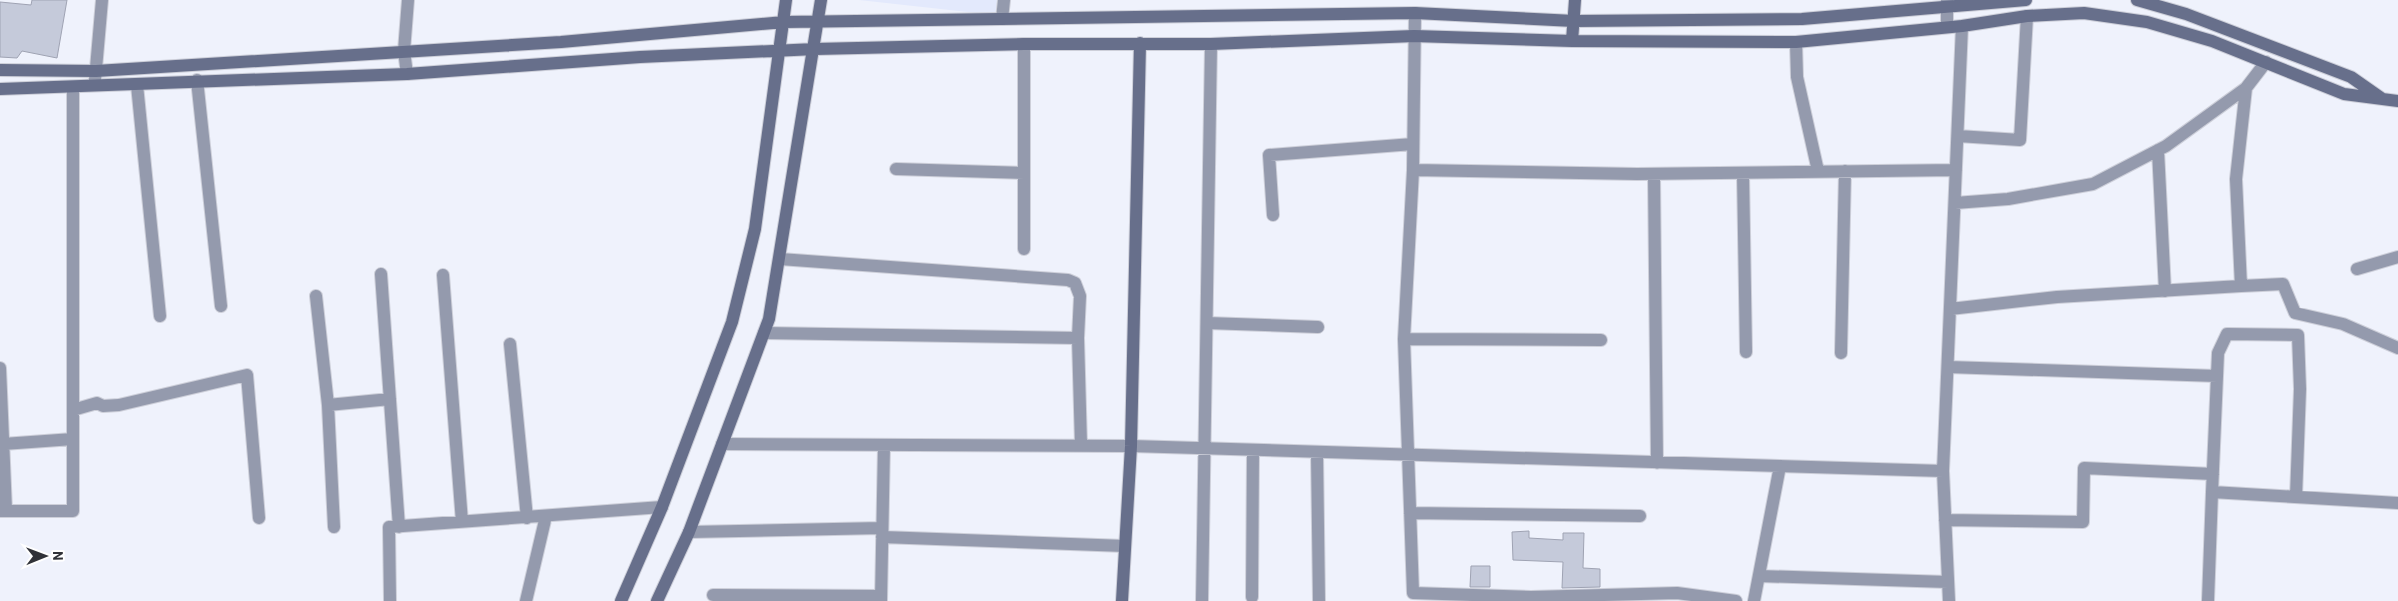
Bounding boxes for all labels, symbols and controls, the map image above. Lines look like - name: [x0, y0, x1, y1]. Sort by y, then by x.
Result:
- north arrow: [20, 531, 70, 581]
- text: N: [50, 551, 67, 561]

